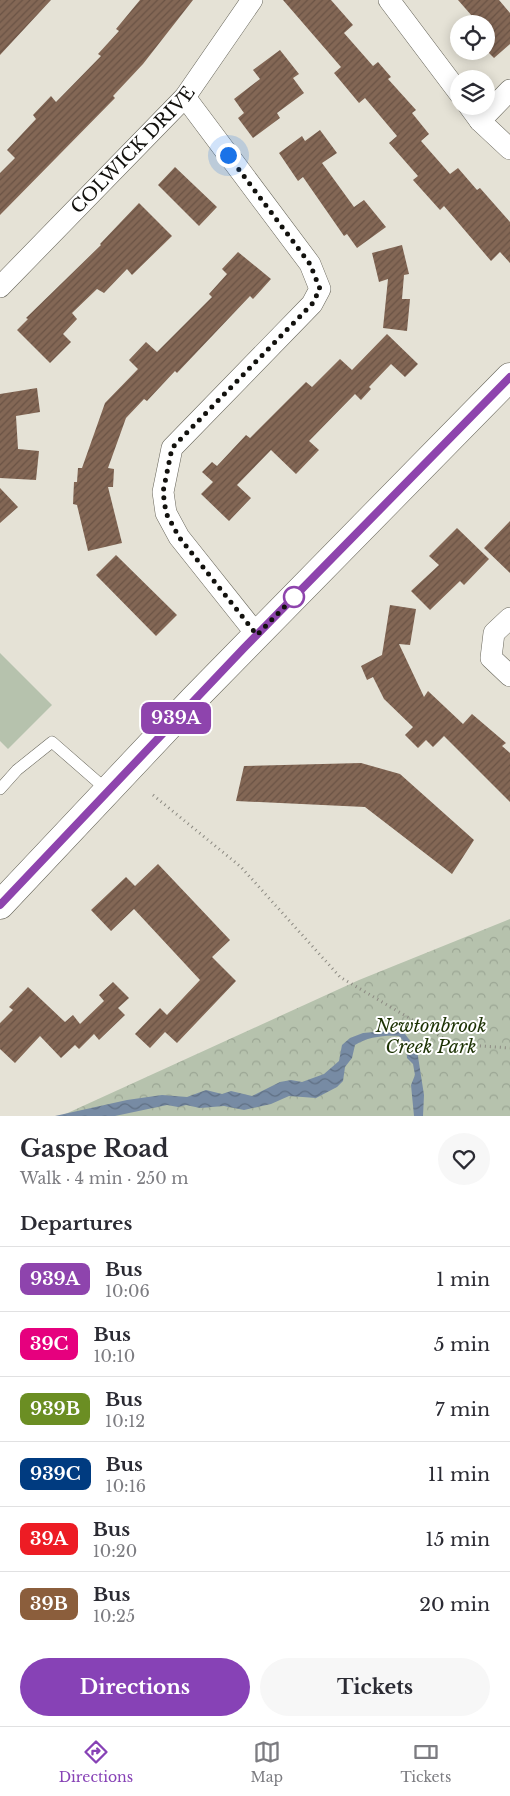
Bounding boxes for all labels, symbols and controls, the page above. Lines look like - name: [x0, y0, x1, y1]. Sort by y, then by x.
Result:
- map controls: [450, 15, 495, 115]
- button: locate: [450, 15, 495, 60]
- button: layers: [450, 70, 495, 115]
- street label: COLWICK DRIVE: [66, 82, 200, 218]
- your location: [216, 143, 241, 168]
- unlabelled marker: [283, 586, 305, 608]
- line badge: 939A: [141, 702, 211, 734]
- text: 939A: [151, 707, 201, 729]
- park label: Newtonbrook Creek Park: [375, 1015, 487, 1058]
- button: heart: [438, 1133, 490, 1185]
- text: Gaspe Road: [20, 1134, 169, 1163]
- text: Walk · 4 min · 250 m: [20, 1168, 188, 1188]
- text: Departures: [20, 1212, 132, 1235]
- text: Bus: [105, 1258, 142, 1281]
- text: 939A: [30, 1268, 80, 1290]
- text: 1 min: [436, 1268, 490, 1291]
- text: 10:06: [105, 1281, 150, 1301]
- text: Bus: [93, 1323, 131, 1346]
- text: 39C: [30, 1333, 68, 1355]
- text: 5 min: [434, 1333, 490, 1356]
- text: 10:10: [93, 1346, 135, 1366]
- text: Bus: [105, 1388, 142, 1411]
- text: 939B: [30, 1398, 80, 1420]
- text: 7 min: [435, 1398, 490, 1421]
- text: 10:12: [105, 1411, 145, 1431]
- text: Bus: [106, 1453, 143, 1476]
- text: 939C: [30, 1463, 81, 1485]
- text: 11 min: [428, 1463, 490, 1486]
- text: 10:16: [106, 1476, 146, 1496]
- text: Bus: [93, 1518, 130, 1541]
- text: 39A: [30, 1528, 68, 1550]
- text: 15 min: [425, 1528, 490, 1551]
- text: 10:20: [93, 1541, 137, 1561]
- text: Bus: [93, 1583, 130, 1606]
- text: 39B: [30, 1593, 68, 1615]
- text: 20 min: [419, 1593, 490, 1616]
- text: 10:25: [93, 1606, 135, 1626]
- button: Directions: [20, 1658, 250, 1716]
- button: Tickets: [260, 1658, 490, 1716]
- tab: Directions: [59, 1738, 133, 1786]
- tab: Map: [251, 1738, 283, 1786]
- tab: Tickets: [400, 1738, 451, 1786]

